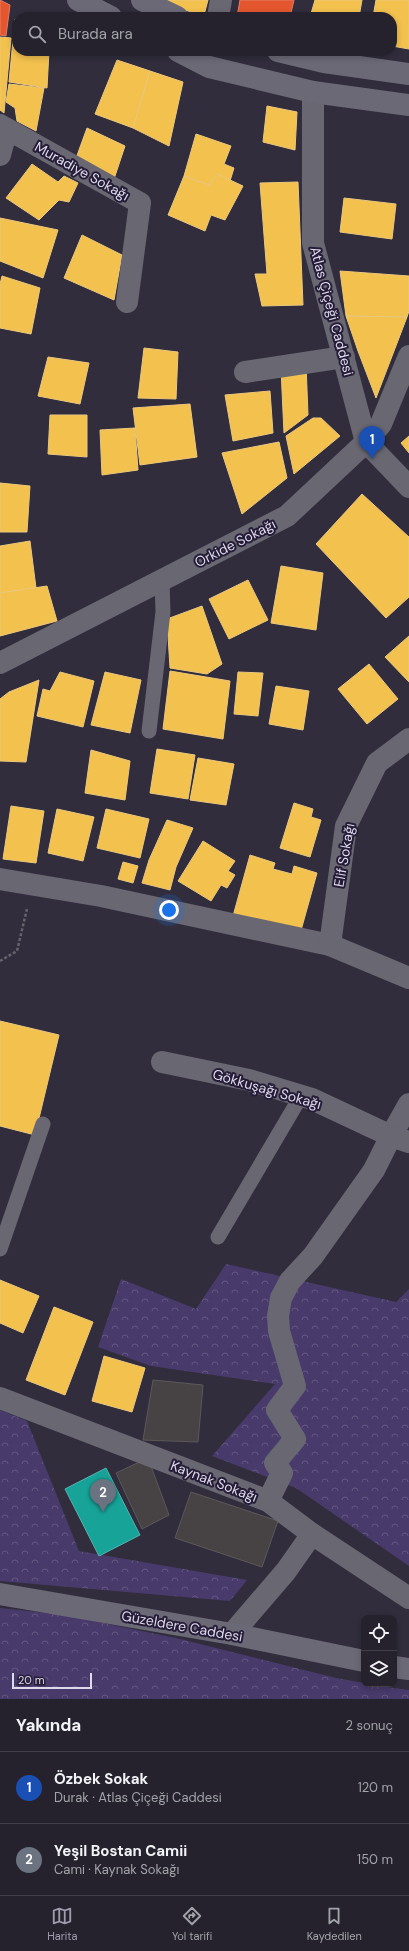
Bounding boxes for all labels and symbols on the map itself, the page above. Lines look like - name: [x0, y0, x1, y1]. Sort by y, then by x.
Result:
- street label: Muradiye Sokağı: [32, 138, 132, 204]
- street label: Atlas Çiçeği Caddesi: [306, 245, 358, 377]
- pin: 1: [359, 426, 385, 459]
- street label: Orkide Sokağı: [191, 515, 279, 571]
- street label: Elif Sokağı: [330, 822, 358, 888]
- your location: [159, 900, 179, 920]
- street label: Gökkuşağı Sokağı: [211, 1065, 323, 1113]
- street label: Kaynak Sokağı: [168, 1456, 260, 1506]
- pin: 2: [90, 1479, 116, 1512]
- street label: Güzeldere Caddesi: [120, 1606, 244, 1646]
- scale bar: [12, 1671, 92, 1690]

